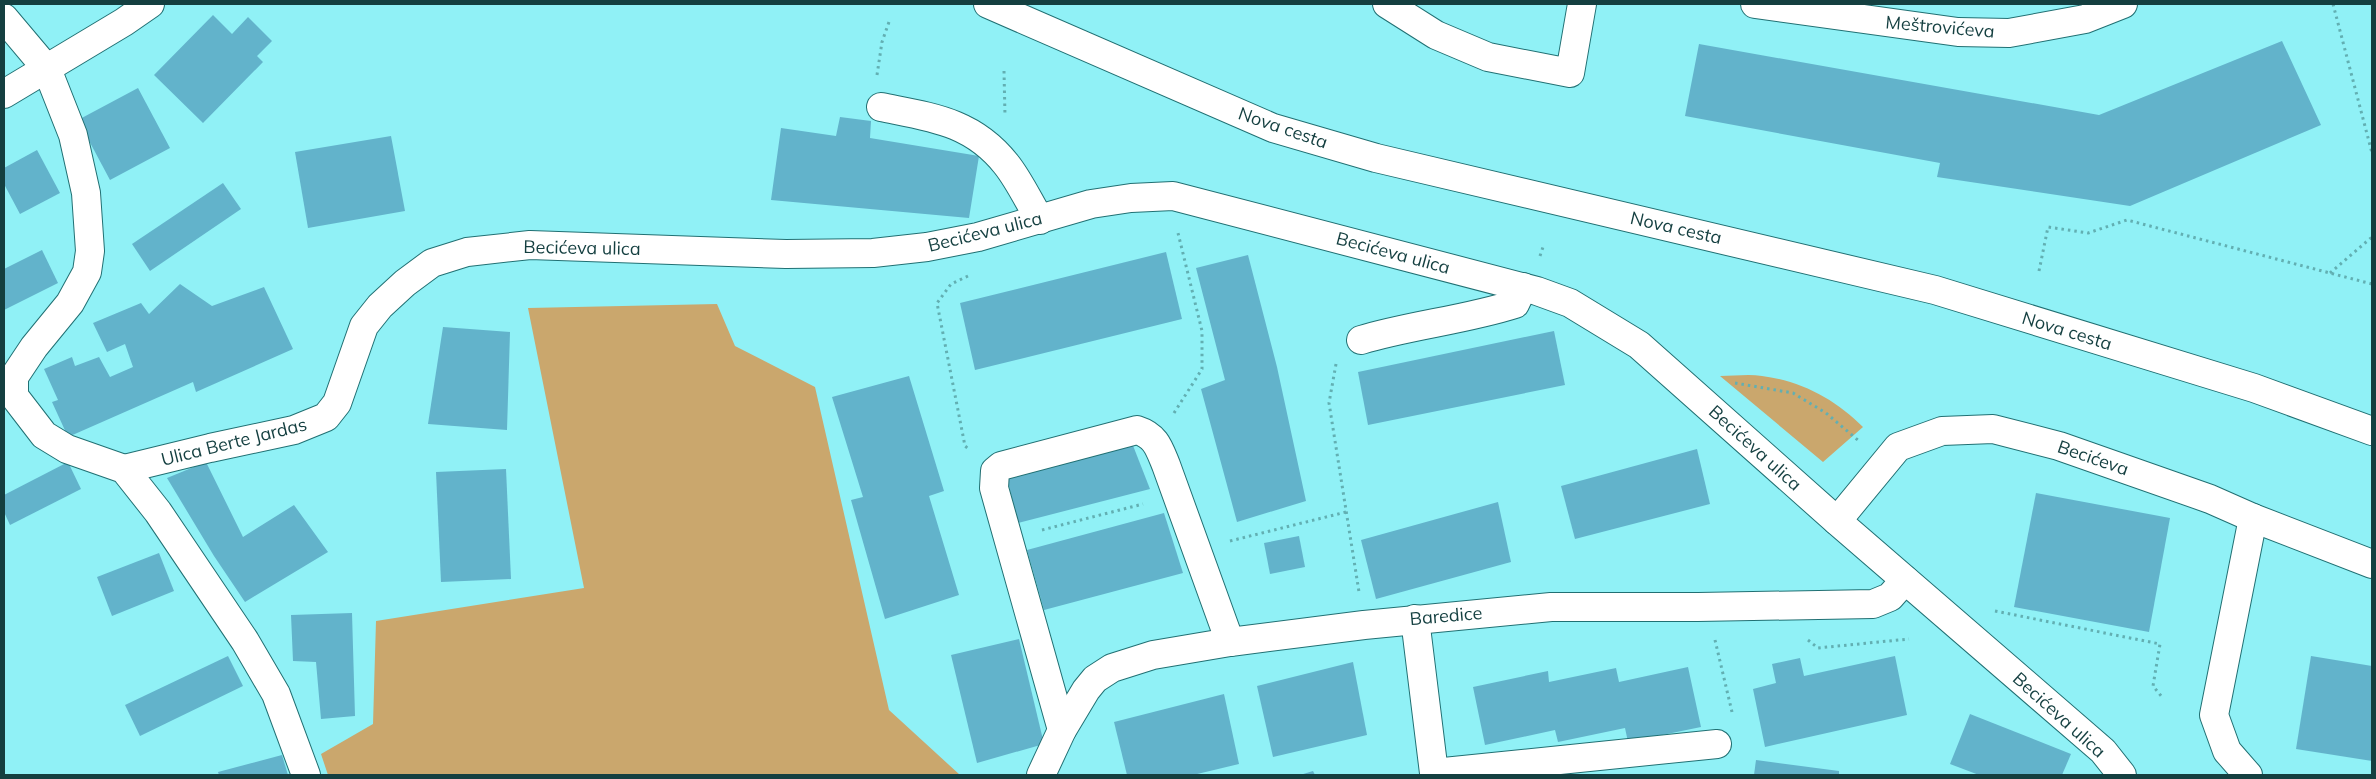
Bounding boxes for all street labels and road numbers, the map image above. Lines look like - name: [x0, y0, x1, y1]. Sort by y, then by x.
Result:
- street label: Meštrovićeva: [1885, 10, 1996, 43]
- street label: Nova cesta: [1235, 102, 1331, 154]
- street label: Becićeva ulica: [925, 206, 1044, 257]
- street label: Nova cesta: [1628, 206, 1724, 249]
- street label: Becićeva ulica: [1334, 226, 1453, 279]
- street label: Becićeva ulica: [523, 235, 641, 260]
- street label: Nova cesta: [2019, 306, 2115, 355]
- street label: Becićeva ulica: [1704, 400, 1807, 495]
- street label: Ulica Berte Jardas: [159, 412, 309, 471]
- street label: Becićeva: [2055, 435, 2132, 480]
- street label: Baredice: [1409, 601, 1483, 630]
- street label: Becićeva ulica: [2008, 667, 2111, 762]

